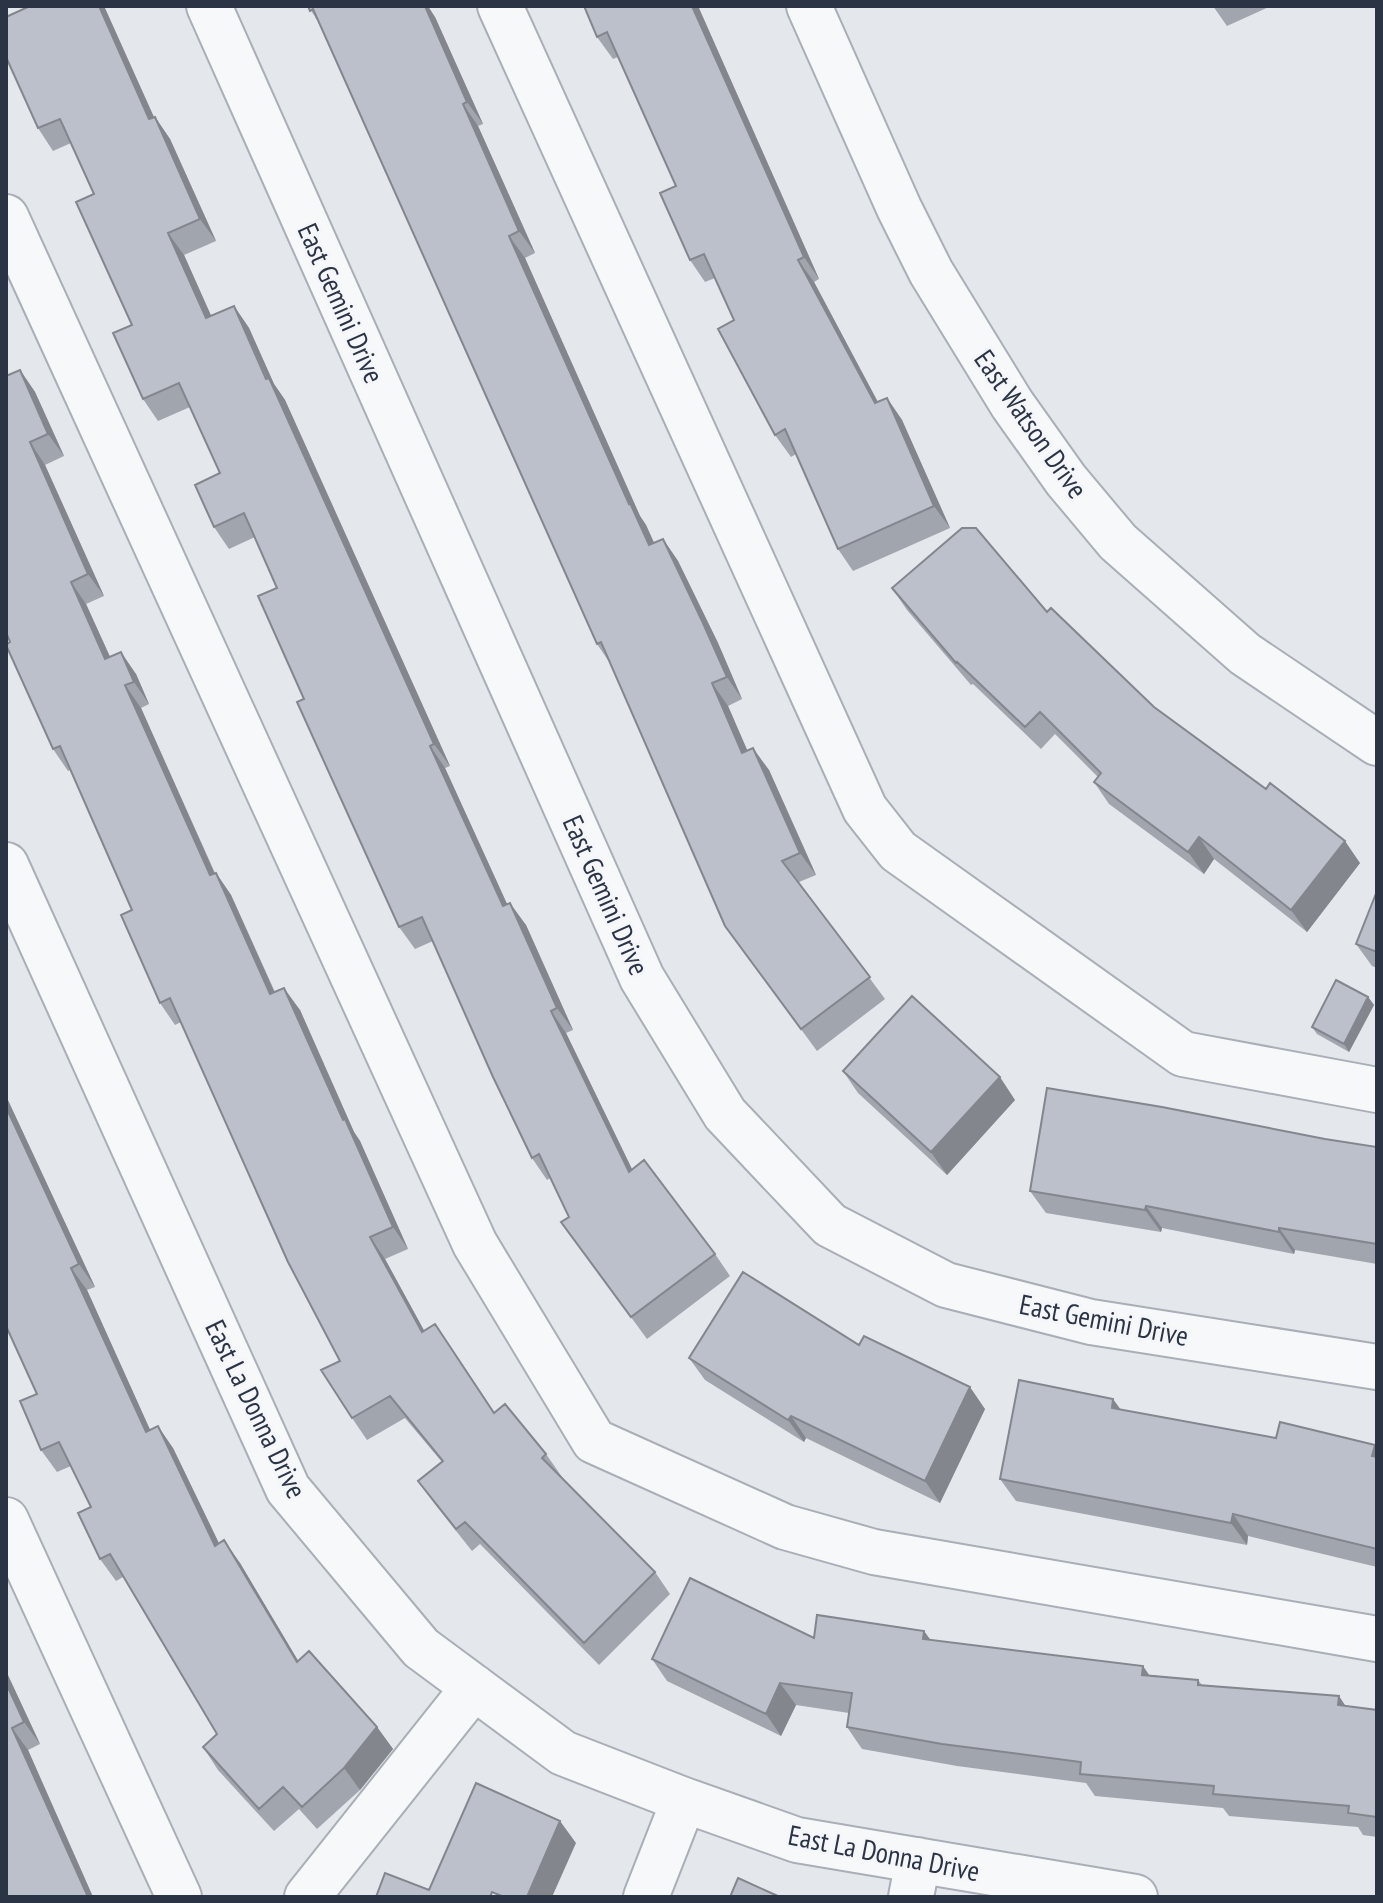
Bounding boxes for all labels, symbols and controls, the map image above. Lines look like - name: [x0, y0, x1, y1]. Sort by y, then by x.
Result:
- street label: East Gemini Drive: [290, 217, 393, 388]
- street label: East Watson Drive: [967, 342, 1096, 505]
- street label: East Gemini Drive: [555, 809, 658, 980]
- street label: East Gemini Drive: [1017, 1285, 1192, 1354]
- street label: East La Donna Drive: [197, 1313, 316, 1504]
- street label: East La Donna Drive: [785, 1816, 983, 1889]

